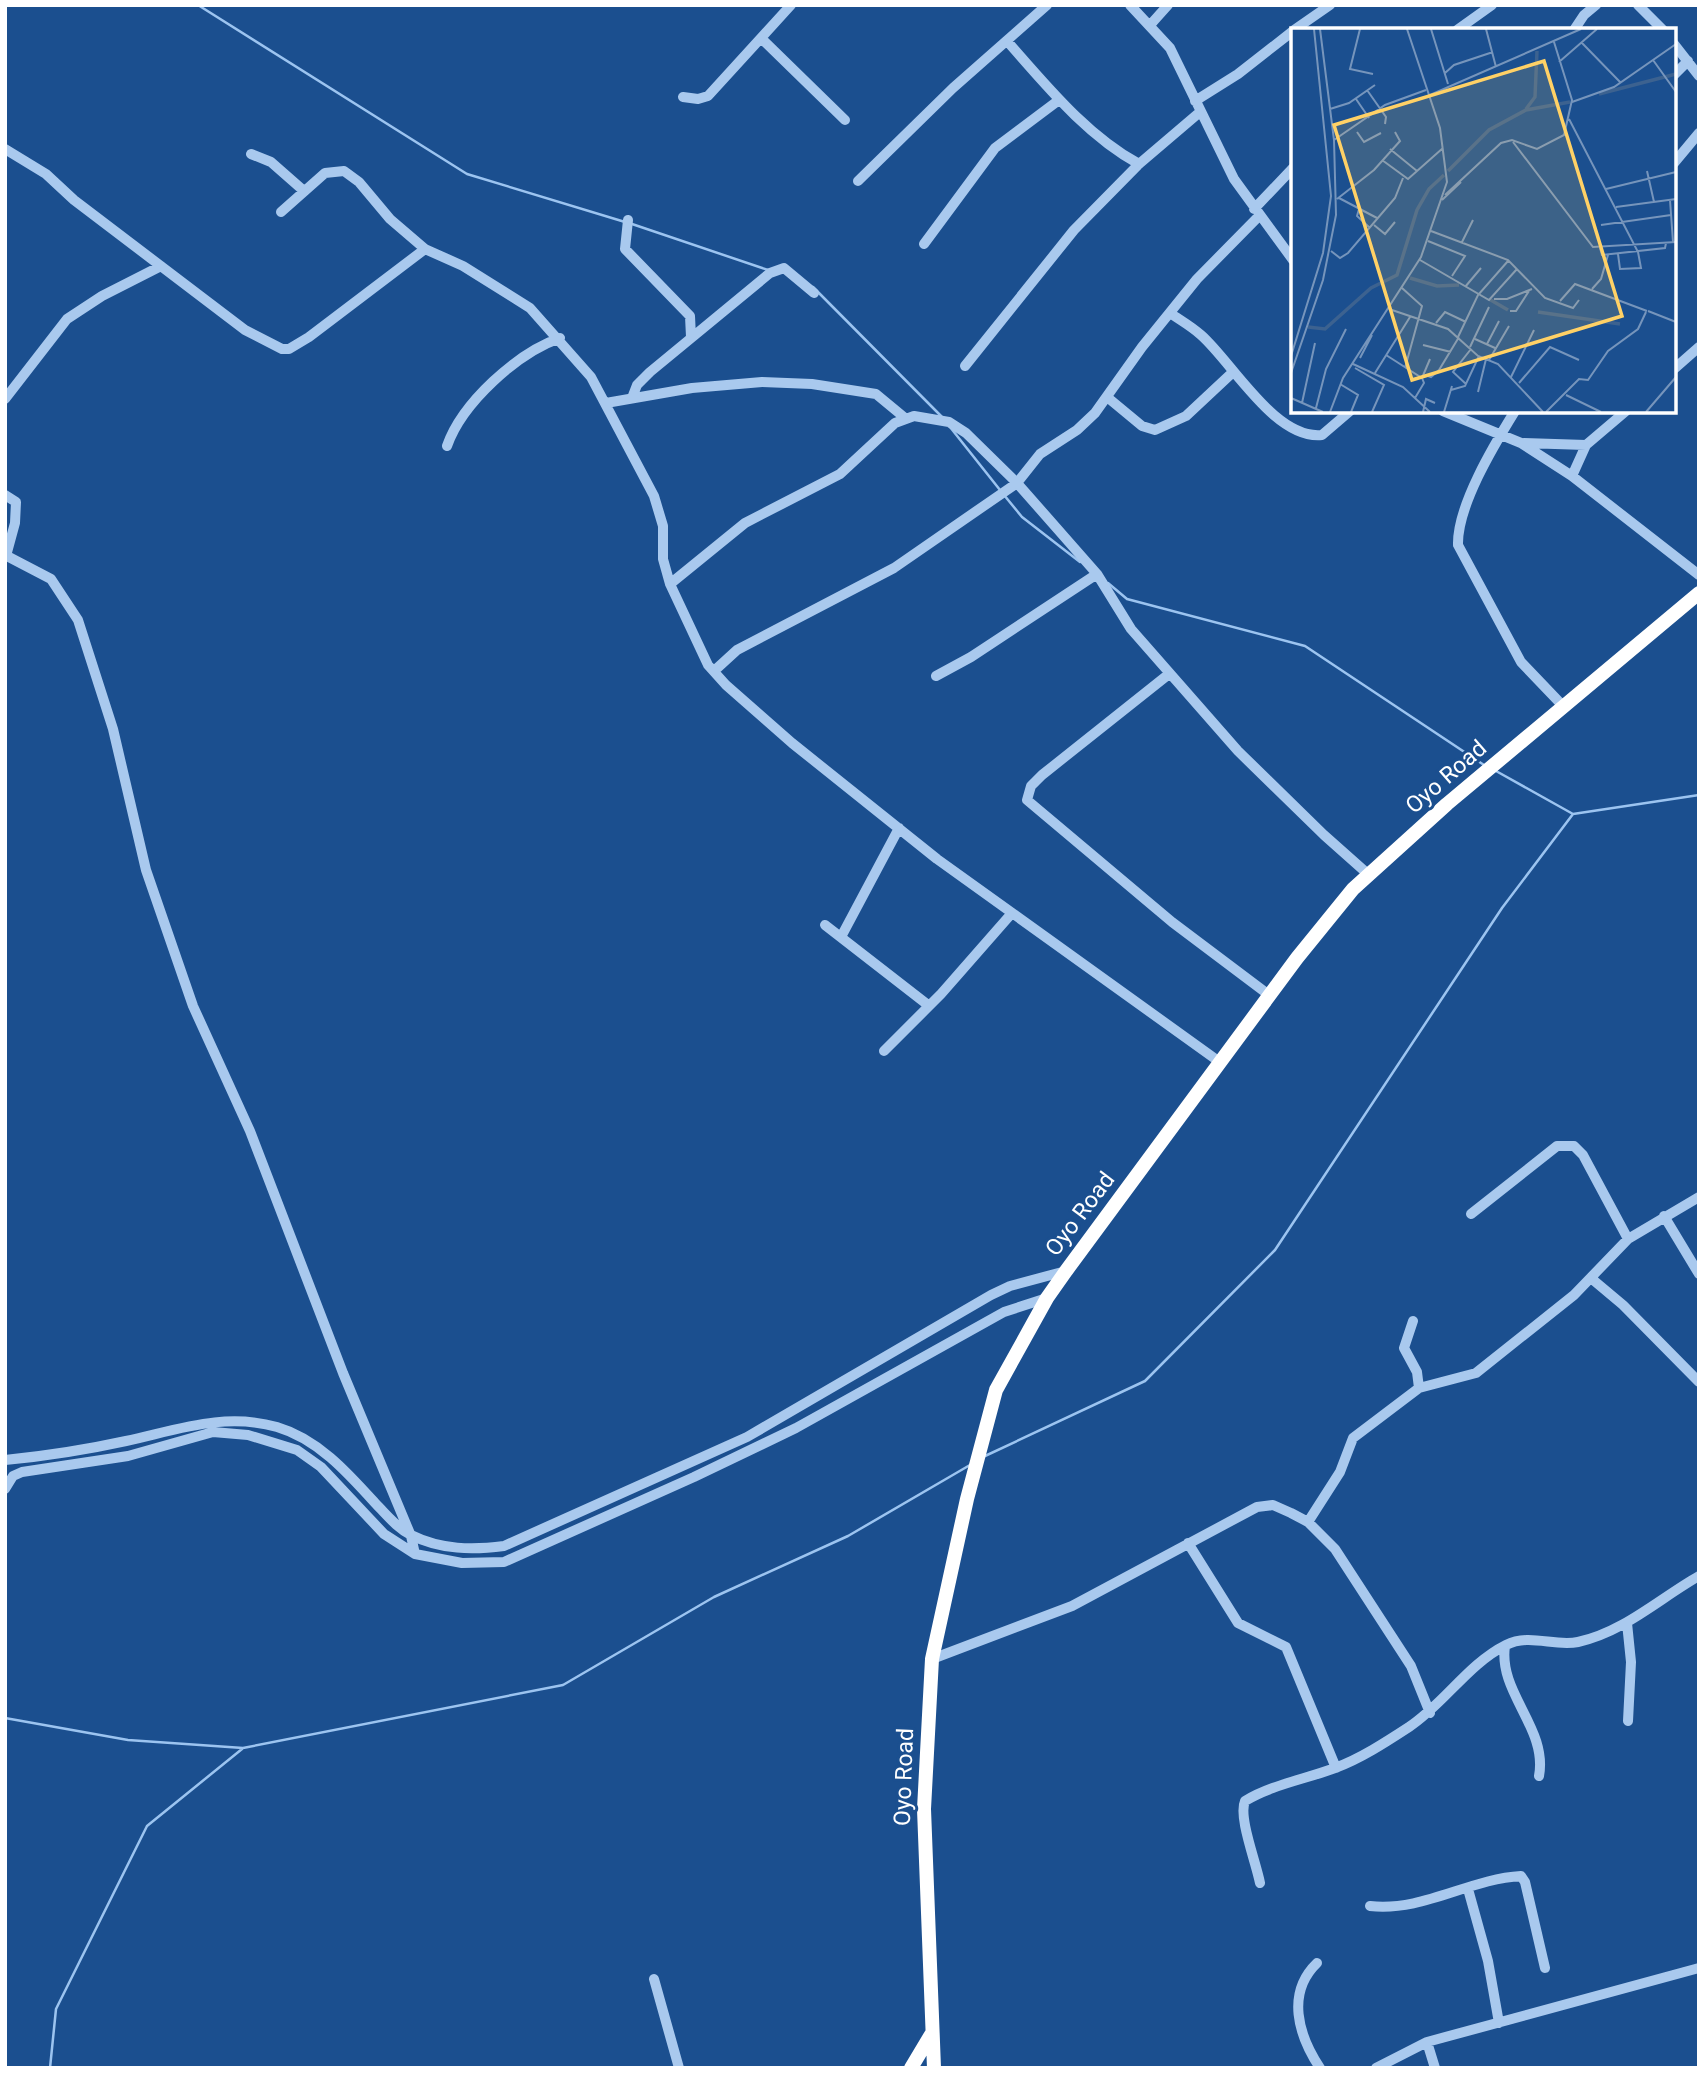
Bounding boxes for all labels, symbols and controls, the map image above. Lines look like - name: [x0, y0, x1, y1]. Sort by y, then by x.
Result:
- inset map: [1291, 28, 1676, 413]
- street label: Oyo Road: [1400, 735, 1492, 819]
- street label: Oyo Road: [1040, 1167, 1120, 1261]
- street label: Oyo Road: [889, 1727, 919, 1827]

